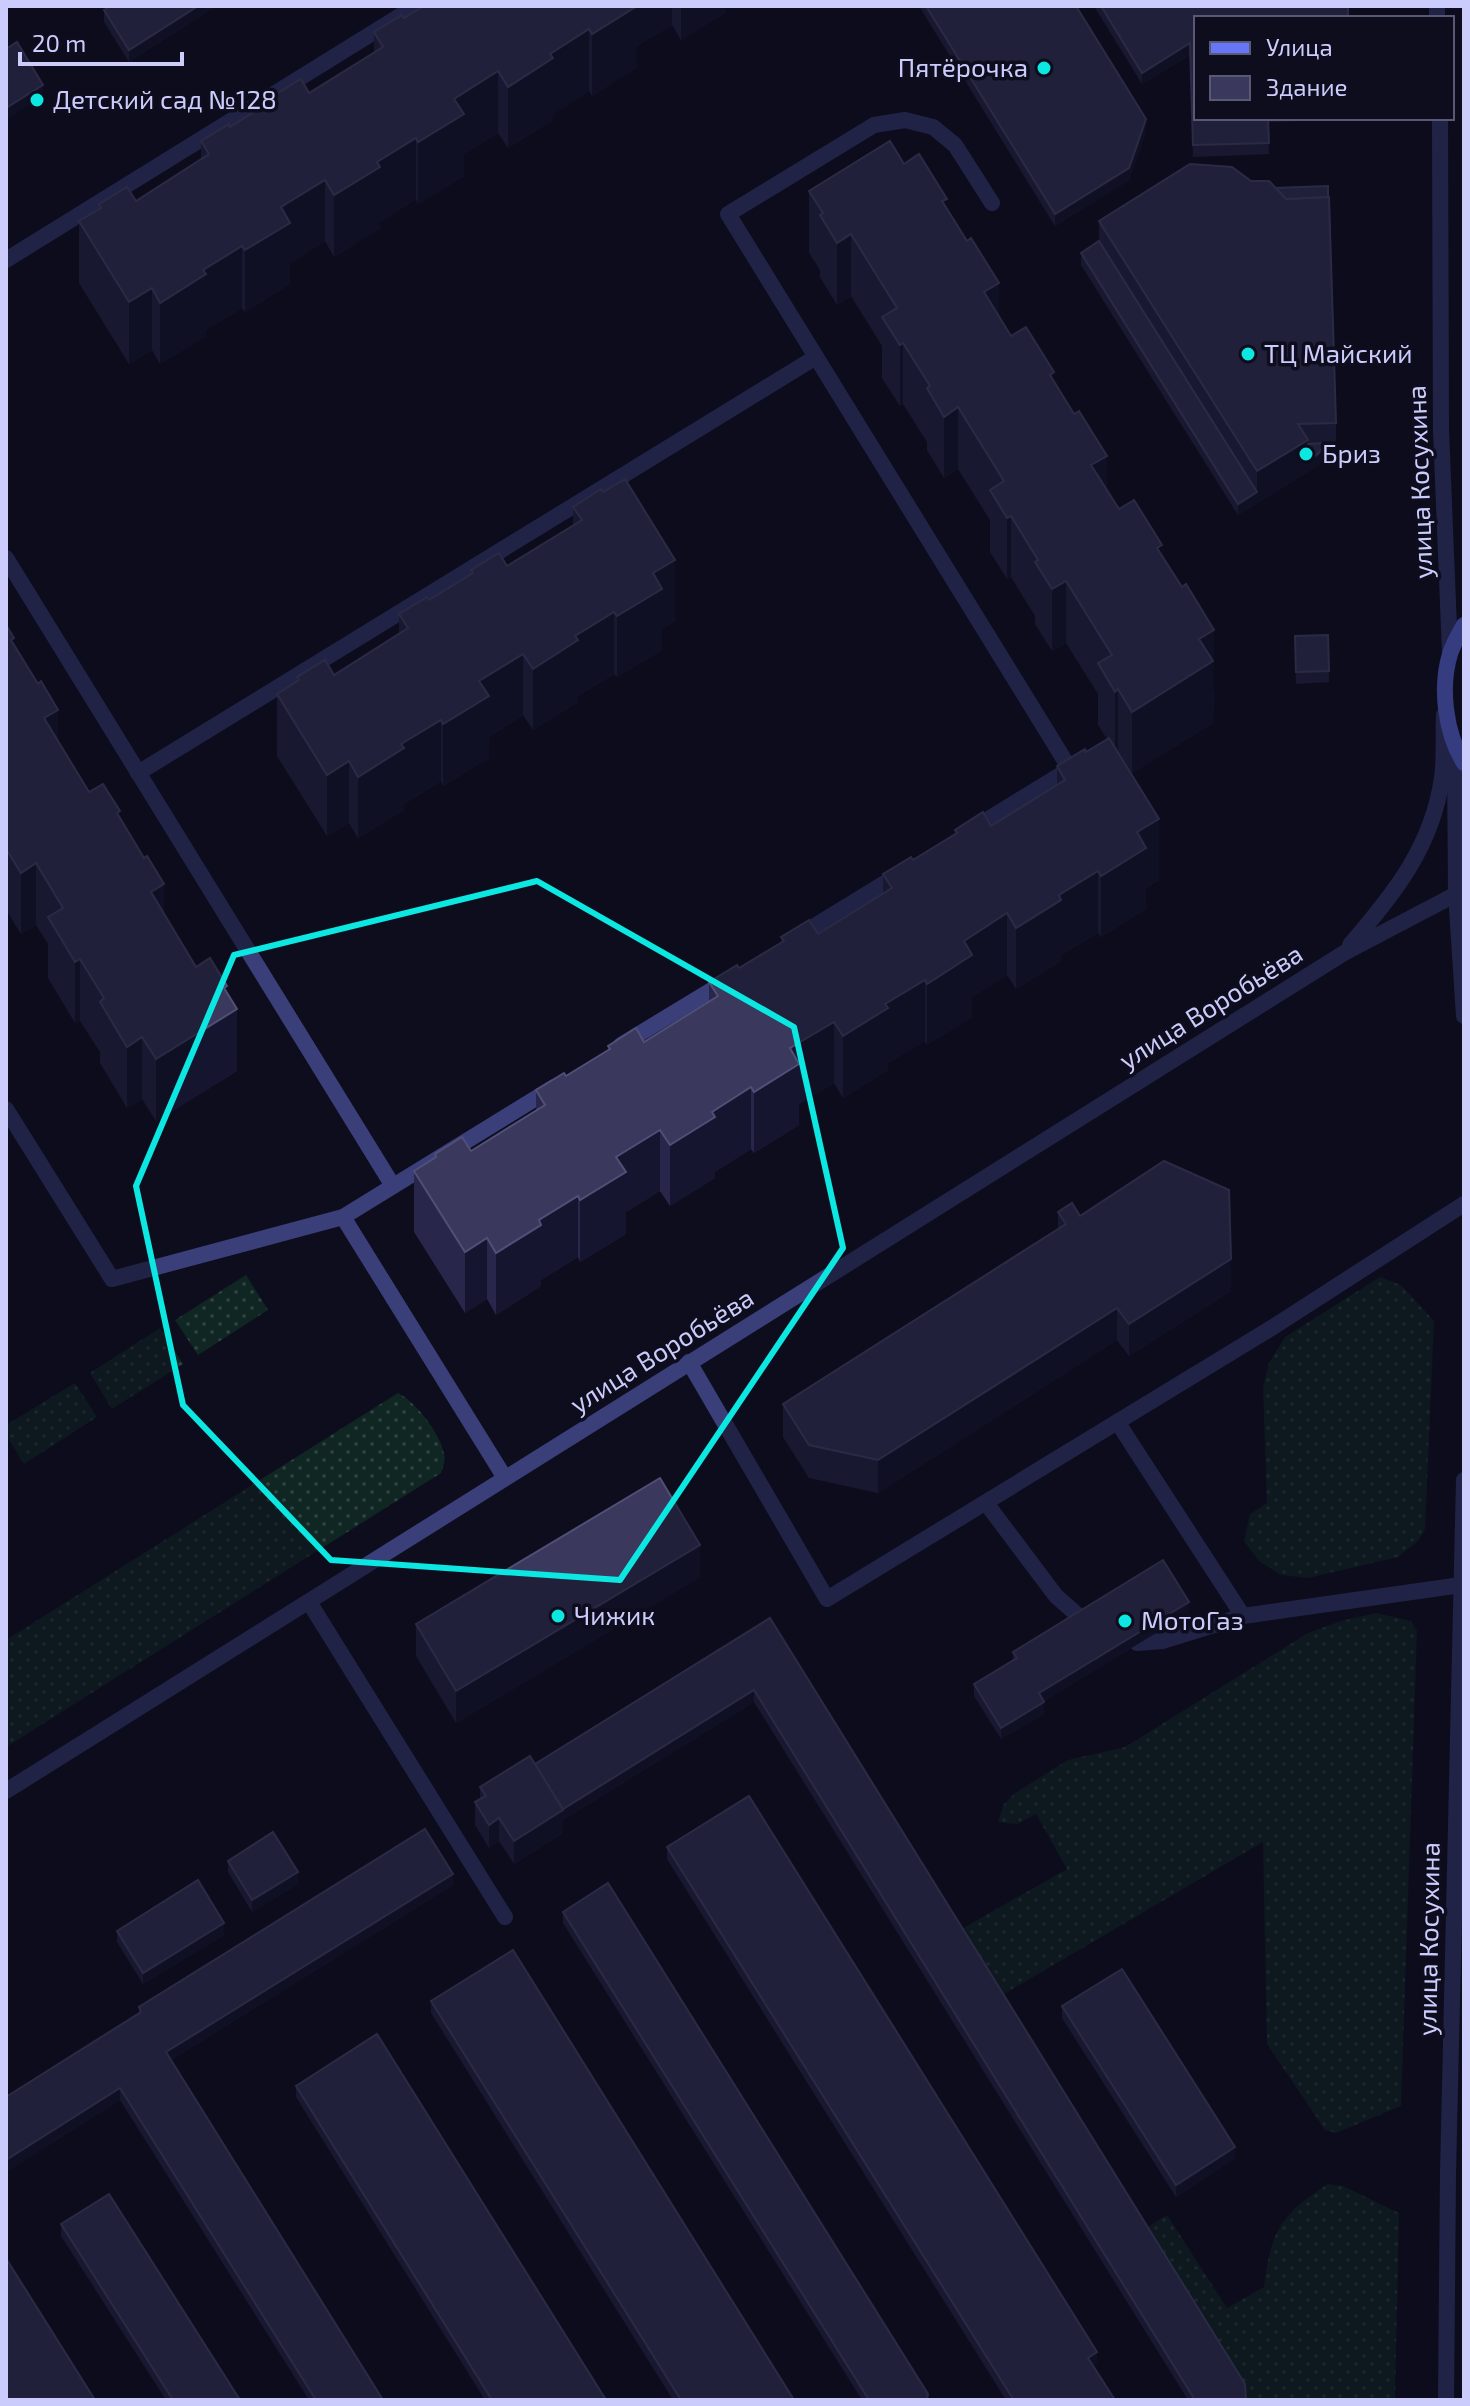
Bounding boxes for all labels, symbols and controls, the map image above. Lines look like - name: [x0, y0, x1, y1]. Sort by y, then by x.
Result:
- scale bar: [20, 16, 182, 66]
- legend: [1194, 16, 1454, 120]
- text: 20 m: [32, 28, 86, 57]
- text: Улица: [1266, 32, 1333, 61]
- place label: Пятёрочка: [898, 51, 1028, 82]
- marker: Пятёрочка: [1035, 59, 1053, 77]
- text: Здание: [1266, 72, 1348, 101]
- place label: Детский сад №128: [53, 83, 277, 114]
- marker: Детский сад №128: [28, 91, 46, 109]
- place label: ТЦ Майский: [1264, 337, 1413, 368]
- marker: ТЦ Майский: [1239, 345, 1257, 363]
- street label: улица Косухина: [1400, 385, 1438, 579]
- place label: Бриз: [1322, 437, 1381, 468]
- marker: Бриз: [1297, 445, 1315, 463]
- street label: улица Воробьёва: [1113, 937, 1308, 1076]
- street label: улица Воробьёва: [564, 1281, 759, 1420]
- place label: Чижик: [574, 1599, 655, 1630]
- place label: МотоГаз: [1141, 1604, 1244, 1635]
- marker: Чижик: [549, 1607, 567, 1625]
- marker: МотоГаз: [1116, 1612, 1134, 1630]
- street label: улица Косухина: [1410, 1842, 1446, 2036]

